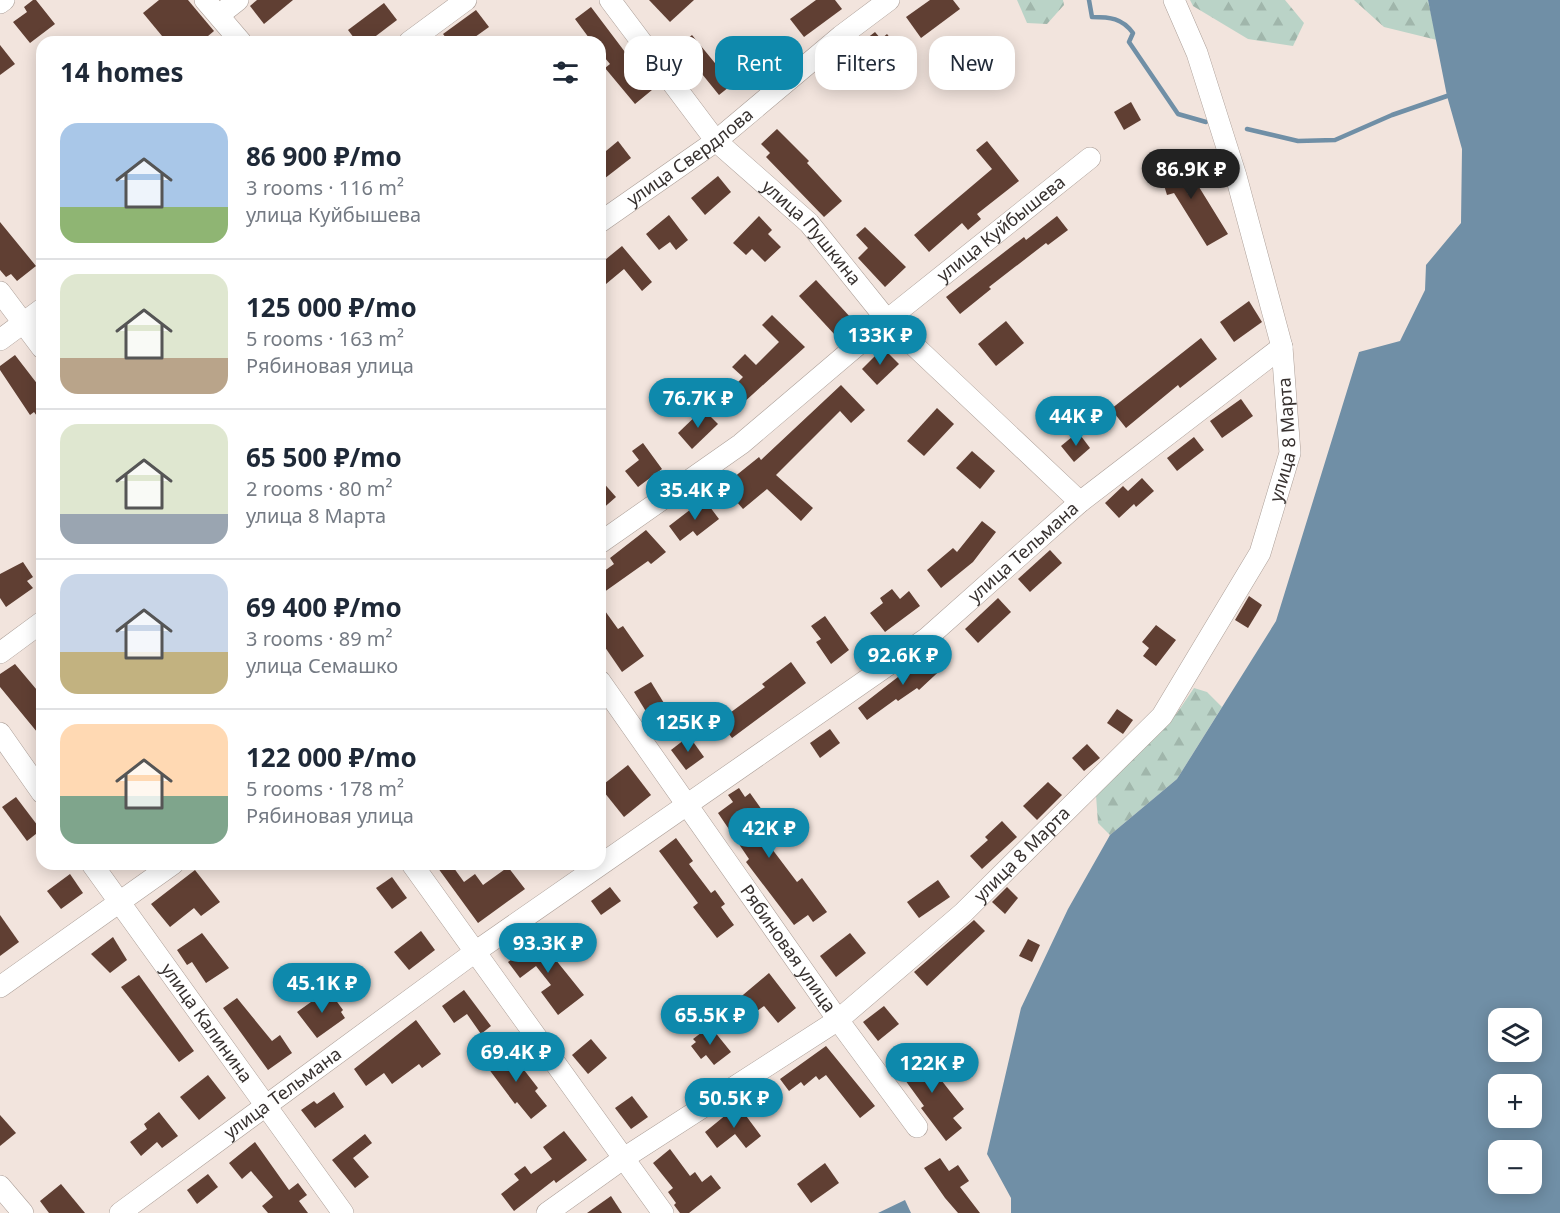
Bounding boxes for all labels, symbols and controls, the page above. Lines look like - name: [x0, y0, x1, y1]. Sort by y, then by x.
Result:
- chip: Buy: [624, 36, 703, 90]
- chip: Rent: [715, 36, 803, 90]
- chip: Filters: [815, 36, 917, 90]
- chip: New: [929, 36, 1015, 90]
- text: 14 homes: [60, 54, 184, 90]
- icon: filters: [549, 56, 582, 89]
- street label: улица Свердлова: [622, 102, 758, 211]
- text: 86 900 ₽/mo: [246, 138, 402, 174]
- icon: home: [108, 147, 180, 219]
- pin: 86.9K ₽: [1136, 149, 1246, 200]
- text: 86.9K ₽: [1156, 155, 1226, 182]
- street label: улица Куйбышева: [931, 169, 1070, 287]
- text: 3 rooms · 116 m²: [246, 174, 404, 201]
- street label: улица Пушкина: [757, 174, 867, 290]
- text: улица Куйбышева: [246, 201, 421, 228]
- text: 125 000 ₽/mo: [246, 289, 417, 325]
- icon: home: [108, 298, 180, 370]
- pin: 133K ₽: [831, 315, 929, 366]
- text: 133K ₽: [848, 321, 912, 348]
- text: 5 rooms · 163 m²: [246, 325, 404, 352]
- text: Рябиновая улица: [246, 352, 414, 379]
- street label: улица 8 Марта: [1263, 377, 1301, 505]
- pin: 76.7K ₽: [643, 378, 753, 429]
- text: 76.7K ₽: [663, 384, 733, 411]
- pin: 44K ₽: [1034, 396, 1118, 447]
- text: 44K ₽: [1049, 402, 1103, 429]
- text: 65 500 ₽/mo: [246, 439, 402, 475]
- icon: home: [108, 448, 180, 520]
- pin: 35.4K ₽: [640, 470, 750, 521]
- text: 2 rooms · 80 m²: [246, 475, 393, 502]
- text: 35.4K ₽: [660, 476, 730, 503]
- street label: улица Тельмана: [962, 496, 1083, 607]
- text: улица 8 Марта: [246, 502, 386, 529]
- text: 69 400 ₽/mo: [246, 589, 402, 625]
- icon: home: [108, 598, 180, 670]
- text: 3 rooms · 89 m²: [246, 625, 393, 652]
- pin: 92.6K ₽: [848, 635, 958, 686]
- text: 92.6K ₽: [868, 641, 938, 668]
- text: улица Семашко: [246, 652, 398, 679]
- pin: 125K ₽: [639, 702, 737, 753]
- text: 125K ₽: [656, 708, 720, 735]
- text: 122 000 ₽/mo: [246, 739, 417, 775]
- icon: home: [108, 748, 180, 820]
- text: 5 rooms · 178 m²: [246, 775, 404, 802]
- street label: улица 8 Марта: [968, 801, 1075, 907]
- text: Рябиновая улица: [246, 802, 414, 829]
- pin: 42K ₽: [727, 808, 811, 859]
- text: 42K ₽: [742, 814, 796, 841]
- street label: Рябиновая улица: [735, 879, 842, 1017]
- pin: 93.3K ₽: [493, 923, 603, 974]
- text: 93.3K ₽: [513, 929, 583, 956]
- street label: улица Калинина: [156, 958, 258, 1087]
- pin: 45.1K ₽: [267, 963, 377, 1014]
- text: 45.1K ₽: [287, 969, 357, 996]
- pin: 65.5K ₽: [655, 995, 765, 1046]
- text: 65.5K ₽: [675, 1001, 745, 1028]
- map controls: [1488, 1008, 1542, 1194]
- button: layers: [1488, 1008, 1542, 1062]
- pin: 69.4K ₽: [461, 1032, 571, 1083]
- text: 69.4K ₽: [481, 1038, 551, 1065]
- street label: улица Тельмана: [219, 1041, 346, 1144]
- pin: 122K ₽: [883, 1043, 981, 1094]
- text: 122K ₽: [900, 1049, 964, 1076]
- button: +: [1488, 1074, 1542, 1128]
- pin: 50.5K ₽: [679, 1078, 789, 1129]
- text: 50.5K ₽: [699, 1084, 769, 1111]
- button: −: [1488, 1140, 1542, 1194]

